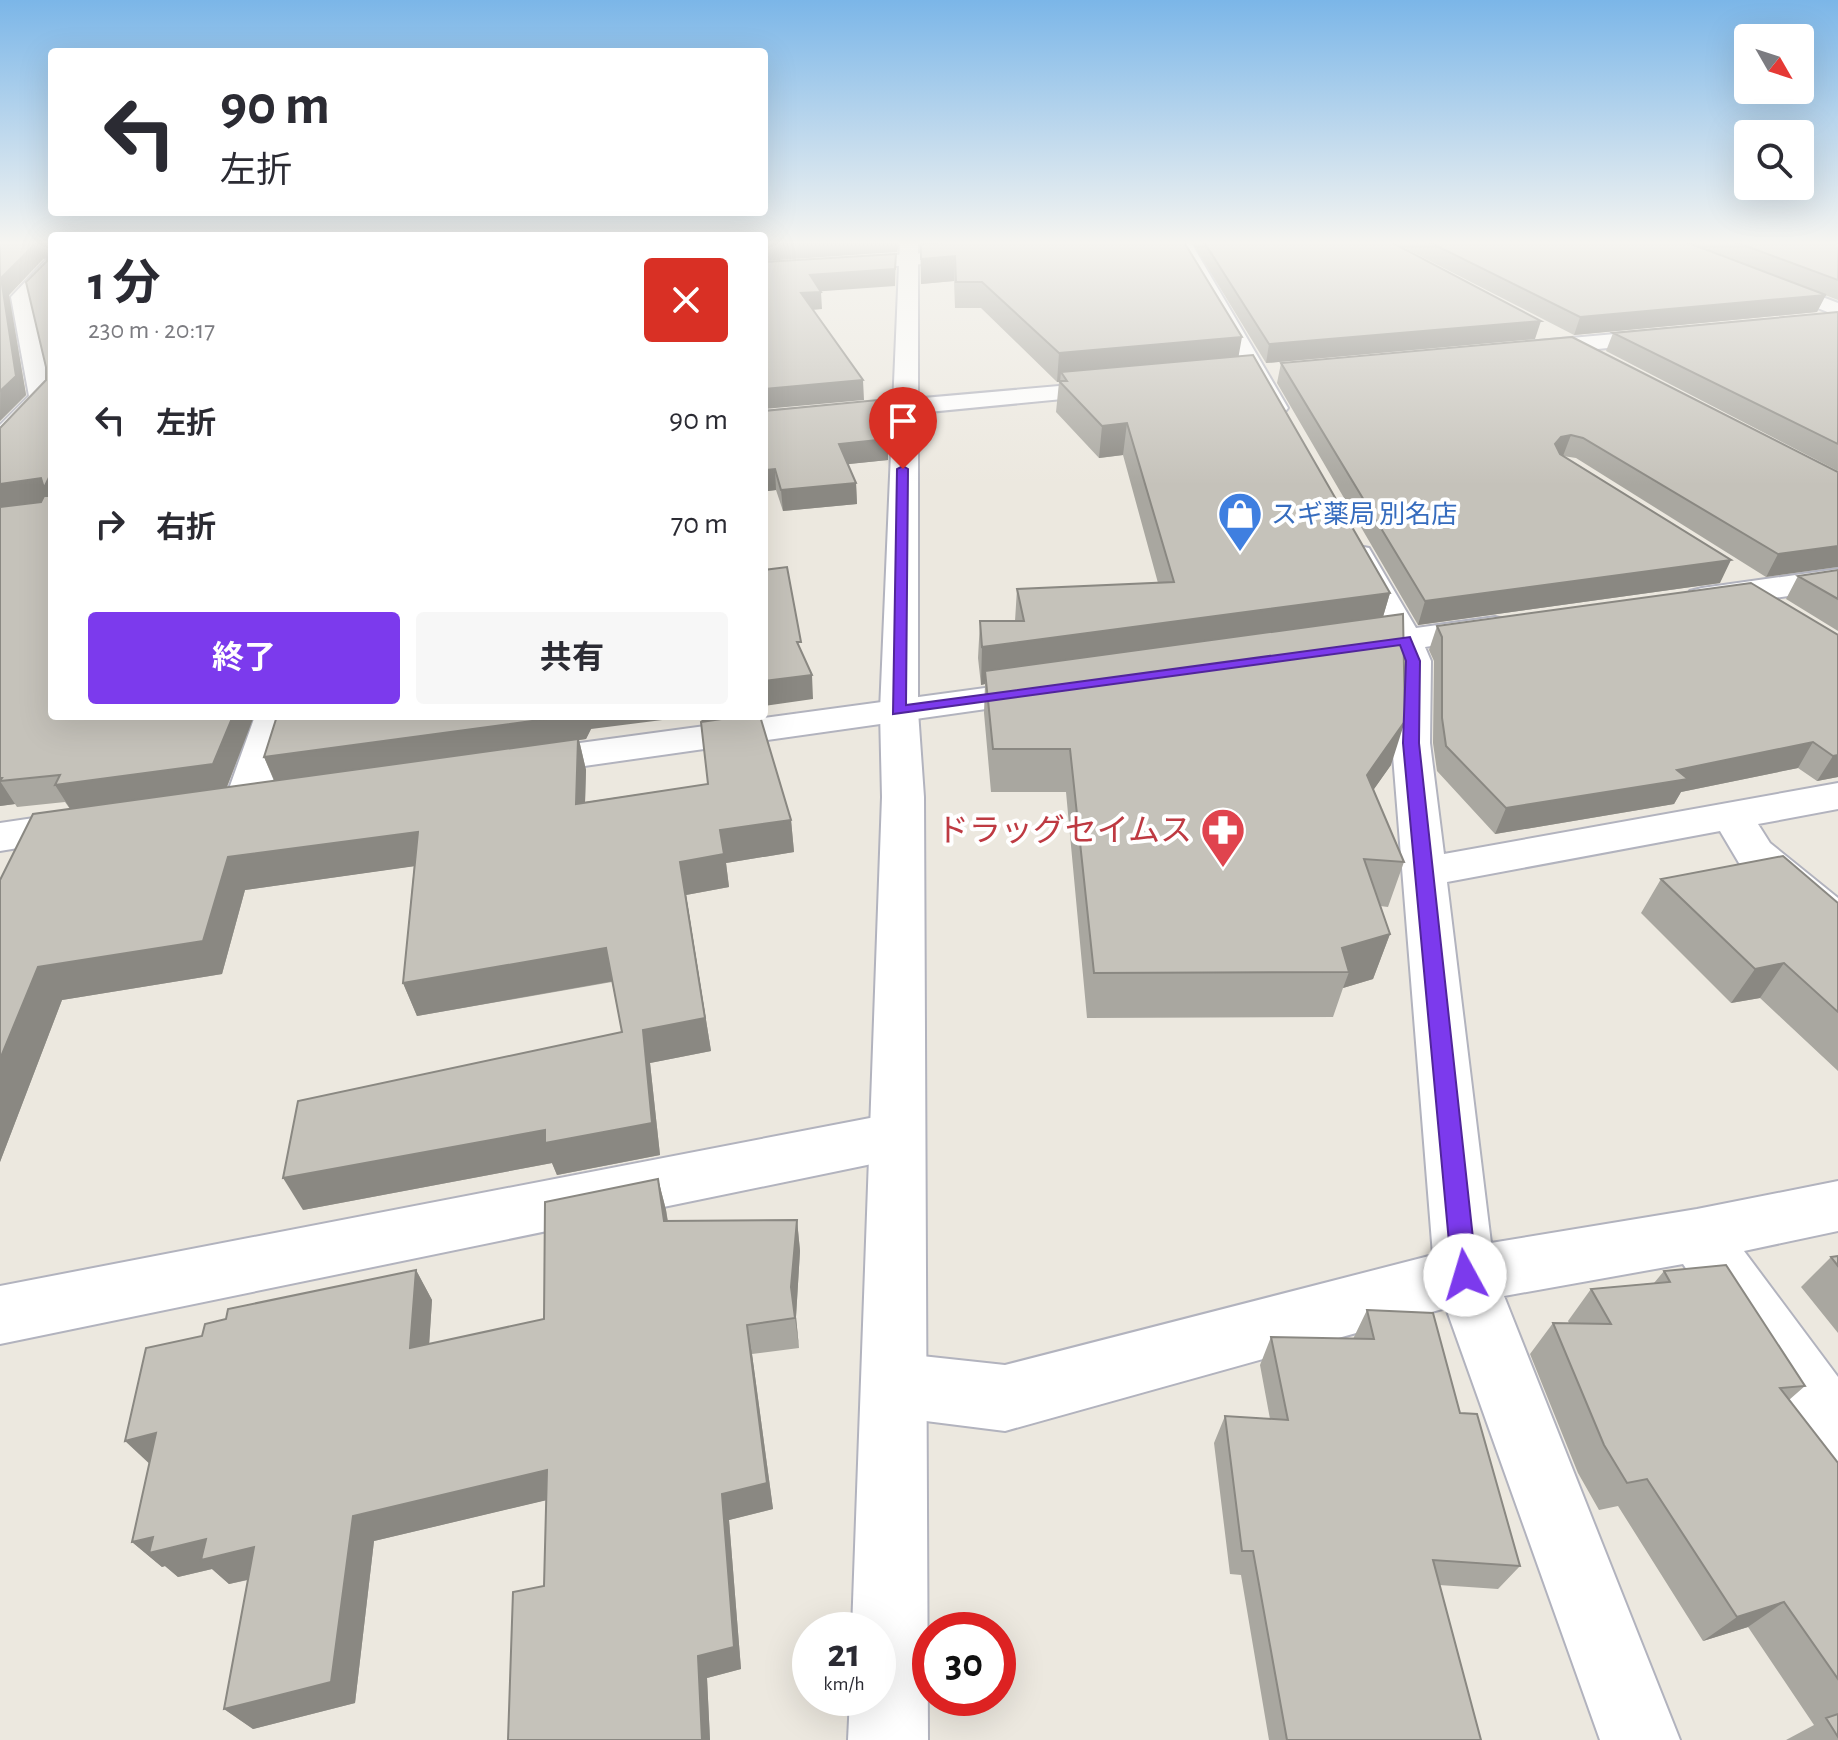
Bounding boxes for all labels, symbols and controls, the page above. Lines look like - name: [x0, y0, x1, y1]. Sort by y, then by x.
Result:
- north arrow: [1734, 24, 1814, 104]
- map controls: [1734, 24, 1814, 200]
- text: 90 m: [220, 78, 330, 134]
- icon: left: [88, 80, 192, 184]
- button: search: [1734, 120, 1814, 200]
- text: 左折: [220, 153, 292, 189]
- button: close: [644, 258, 728, 342]
- text: 1 分: [88, 261, 161, 309]
- text: 230 m · 20:17: [88, 317, 215, 343]
- pin: [869, 387, 937, 469]
- icon: left: [88, 398, 132, 442]
- icon: arrive: [881, 399, 925, 443]
- text: 90 m: [669, 405, 728, 435]
- text: 左折: [156, 409, 216, 439]
- shop icon: スギ薬局 別名店: [1216, 490, 1264, 553]
- place label: スギ薬局 別名店: [1271, 500, 1457, 528]
- icon: right: [88, 502, 132, 546]
- text: 70 m: [671, 509, 728, 539]
- text: 右折: [156, 513, 216, 543]
- button: 終了: [88, 612, 400, 704]
- button: 共有: [416, 612, 728, 704]
- pharmacy icon: ドラッグセイムス: [1199, 806, 1247, 869]
- place label: ドラッグセイムス: [937, 814, 1192, 847]
- position arrow: [1423, 1233, 1507, 1317]
- speed limit sign: 30: [912, 1612, 1016, 1716]
- text: 21: [827, 1634, 861, 1674]
- text: km/h: [823, 1674, 865, 1694]

